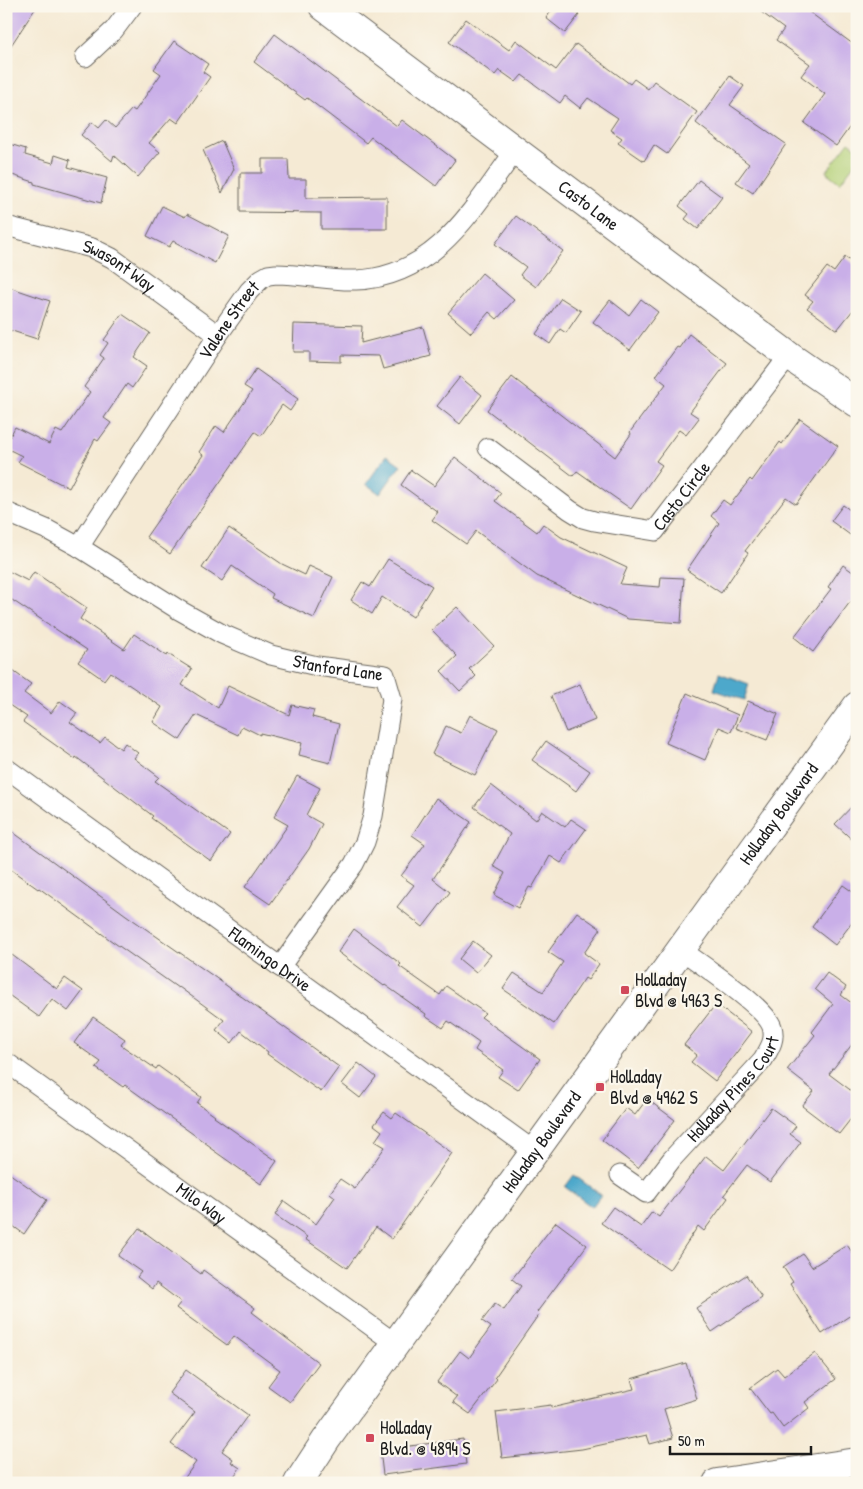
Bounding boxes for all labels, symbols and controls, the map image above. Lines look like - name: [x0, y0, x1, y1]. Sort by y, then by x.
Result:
- street label: Casto Lane: [553, 174, 624, 236]
- street label: Swasont Way: [80, 233, 161, 298]
- street label: Valene Street: [192, 274, 265, 364]
- street label: Casto Circle: [647, 456, 716, 536]
- street label: Stanford Lane: [290, 648, 384, 687]
- street label: Holladay Boulevard: [733, 758, 824, 870]
- street label: Flamingo Drive: [223, 920, 317, 997]
- place label: Holladay Blvd @ 4963 S: [635, 967, 722, 1013]
- marker: Holladay Blvd @ 4963 S: [619, 984, 631, 996]
- street label: Holladay Pines Court: [681, 1033, 785, 1147]
- place label: Holladay Blvd @ 4962 S: [610, 1064, 698, 1110]
- marker: Holladay Blvd @ 4962 S: [594, 1081, 606, 1093]
- street label: Holladay Boulevard: [496, 1086, 586, 1198]
- street label: Milo Way: [171, 1176, 232, 1230]
- place label: Holladay Blvd. @ 4894 S: [380, 1415, 470, 1461]
- scale bar: [670, 1424, 812, 1456]
- text: 50 m: [678, 1430, 705, 1451]
- marker: Holladay Blvd. @ 4894 S: [364, 1432, 376, 1444]

